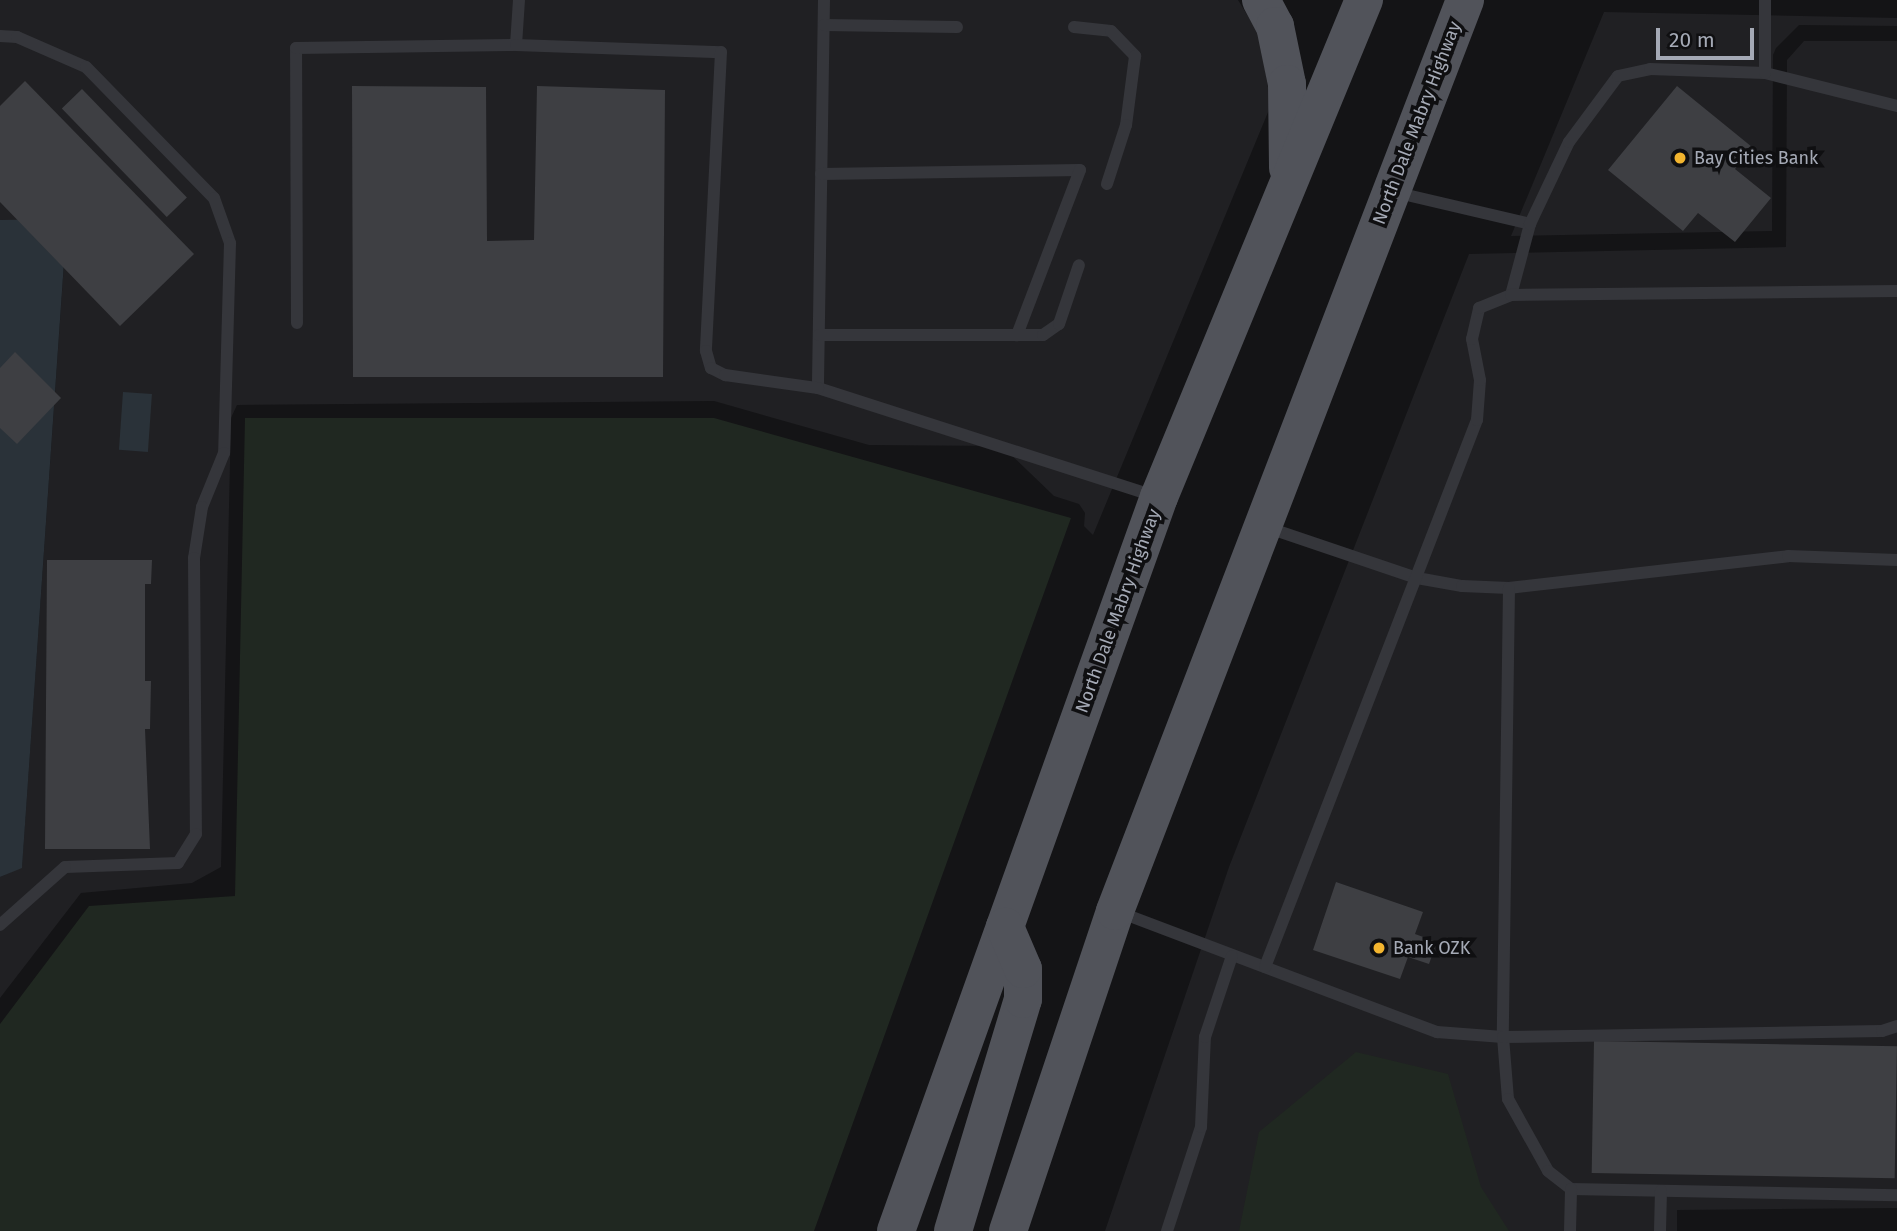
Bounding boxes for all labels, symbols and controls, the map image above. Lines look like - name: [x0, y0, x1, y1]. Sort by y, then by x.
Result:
- scale bar: [1659, 14, 1757, 58]
- street label: North Dale Mabry Highway: [1368, 18, 1466, 228]
- text: 20 m: [1669, 27, 1715, 53]
- place label: Bay Cities Bank: [1694, 147, 1818, 169]
- marker: Bay Cities Bank: [1672, 150, 1688, 166]
- street label: North Dale Mabry Highway: [1071, 506, 1165, 716]
- place label: Bank OZK: [1393, 937, 1470, 959]
- marker: Bank OZK: [1371, 940, 1387, 956]

